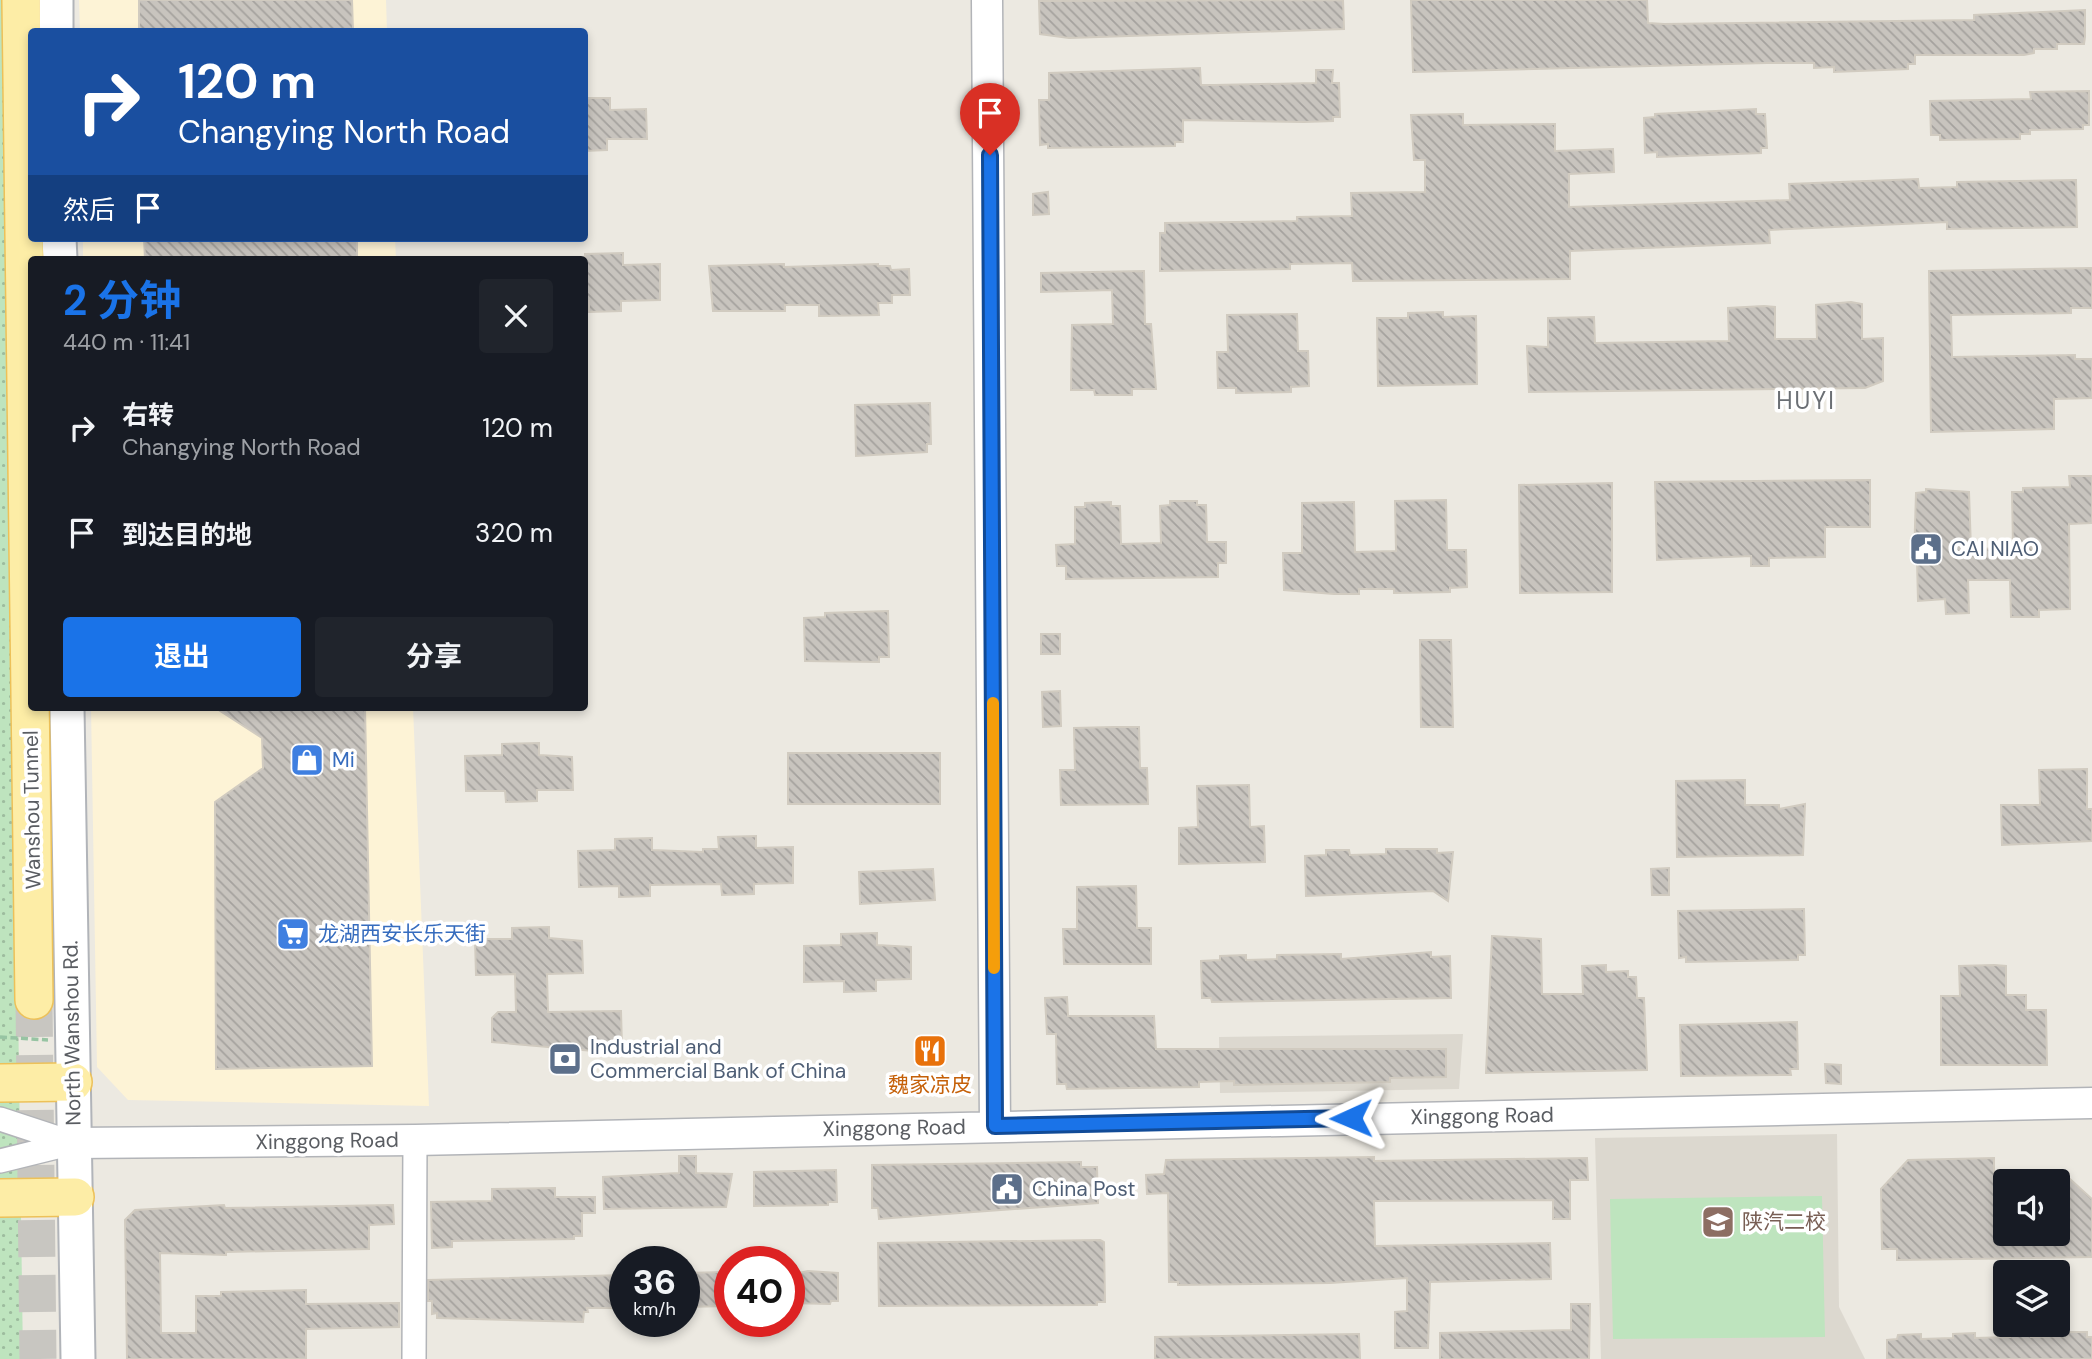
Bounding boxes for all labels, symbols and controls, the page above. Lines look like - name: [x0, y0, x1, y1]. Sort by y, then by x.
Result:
- text: 120 m: [178, 49, 316, 113]
- icon: right: [63, 56, 154, 147]
- pin: [960, 83, 1020, 155]
- icon: arrive: [971, 94, 1009, 132]
- text: Changying North Road: [178, 111, 510, 153]
- icon: arrive: [129, 189, 167, 227]
- text: 然后: [63, 193, 115, 227]
- text: 2 分钟: [63, 273, 181, 328]
- button: close: [479, 279, 553, 353]
- text: 440 m · 11:41: [63, 327, 190, 357]
- district label: HUYI: [1776, 385, 1836, 416]
- text: 右转: [122, 398, 174, 432]
- icon: right: [63, 409, 101, 447]
- text: 120 m: [482, 411, 553, 445]
- text: Changying North Road: [122, 432, 361, 462]
- icon: arrive: [63, 514, 101, 552]
- text: 320 m: [475, 516, 553, 550]
- text: 到达目的地: [122, 518, 252, 552]
- public building icon: CAI NIAO: [1907, 530, 1945, 568]
- place label: CAI NIAO: [1951, 535, 2039, 563]
- button: 退出: [63, 617, 301, 697]
- button: 分享: [315, 617, 553, 697]
- street label: Wanshou Tunnel: [17, 730, 47, 890]
- shop icon: Mi: [288, 741, 326, 779]
- place label: Mi: [332, 746, 355, 774]
- supermarket icon: 龙湖西安长乐天街: [274, 915, 312, 953]
- place label: 龙湖西安长乐天街: [318, 920, 486, 948]
- street label: North Wanshou Rd.: [56, 940, 88, 1126]
- restaurant icon: 魏家凉皮: [911, 1032, 949, 1070]
- place label: Industrial and Commercial Bank of China: [590, 1033, 846, 1085]
- bank icon: Industrial and Commercial Bank of China: [546, 1040, 584, 1078]
- place label: 魏家凉皮: [888, 1071, 972, 1099]
- position arrow: [1314, 1081, 1388, 1155]
- street label: Xinggong Road: [1410, 1101, 1554, 1131]
- street label: Xinggong Road: [822, 1113, 966, 1143]
- street label: Xinggong Road: [255, 1126, 399, 1156]
- map controls: [1993, 1169, 2070, 1337]
- button: sound: [1993, 1169, 2070, 1246]
- public building icon: China Post: [988, 1170, 1026, 1208]
- place label: China Post: [1032, 1175, 1136, 1203]
- school or university icon: 陕汽二校: [1699, 1203, 1737, 1241]
- place label: 陕汽二校: [1742, 1208, 1826, 1236]
- speed limit sign: 40: [714, 1246, 805, 1337]
- text: 36: [633, 1259, 676, 1305]
- button: layers: [1993, 1260, 2070, 1337]
- text: km/h: [633, 1297, 676, 1321]

